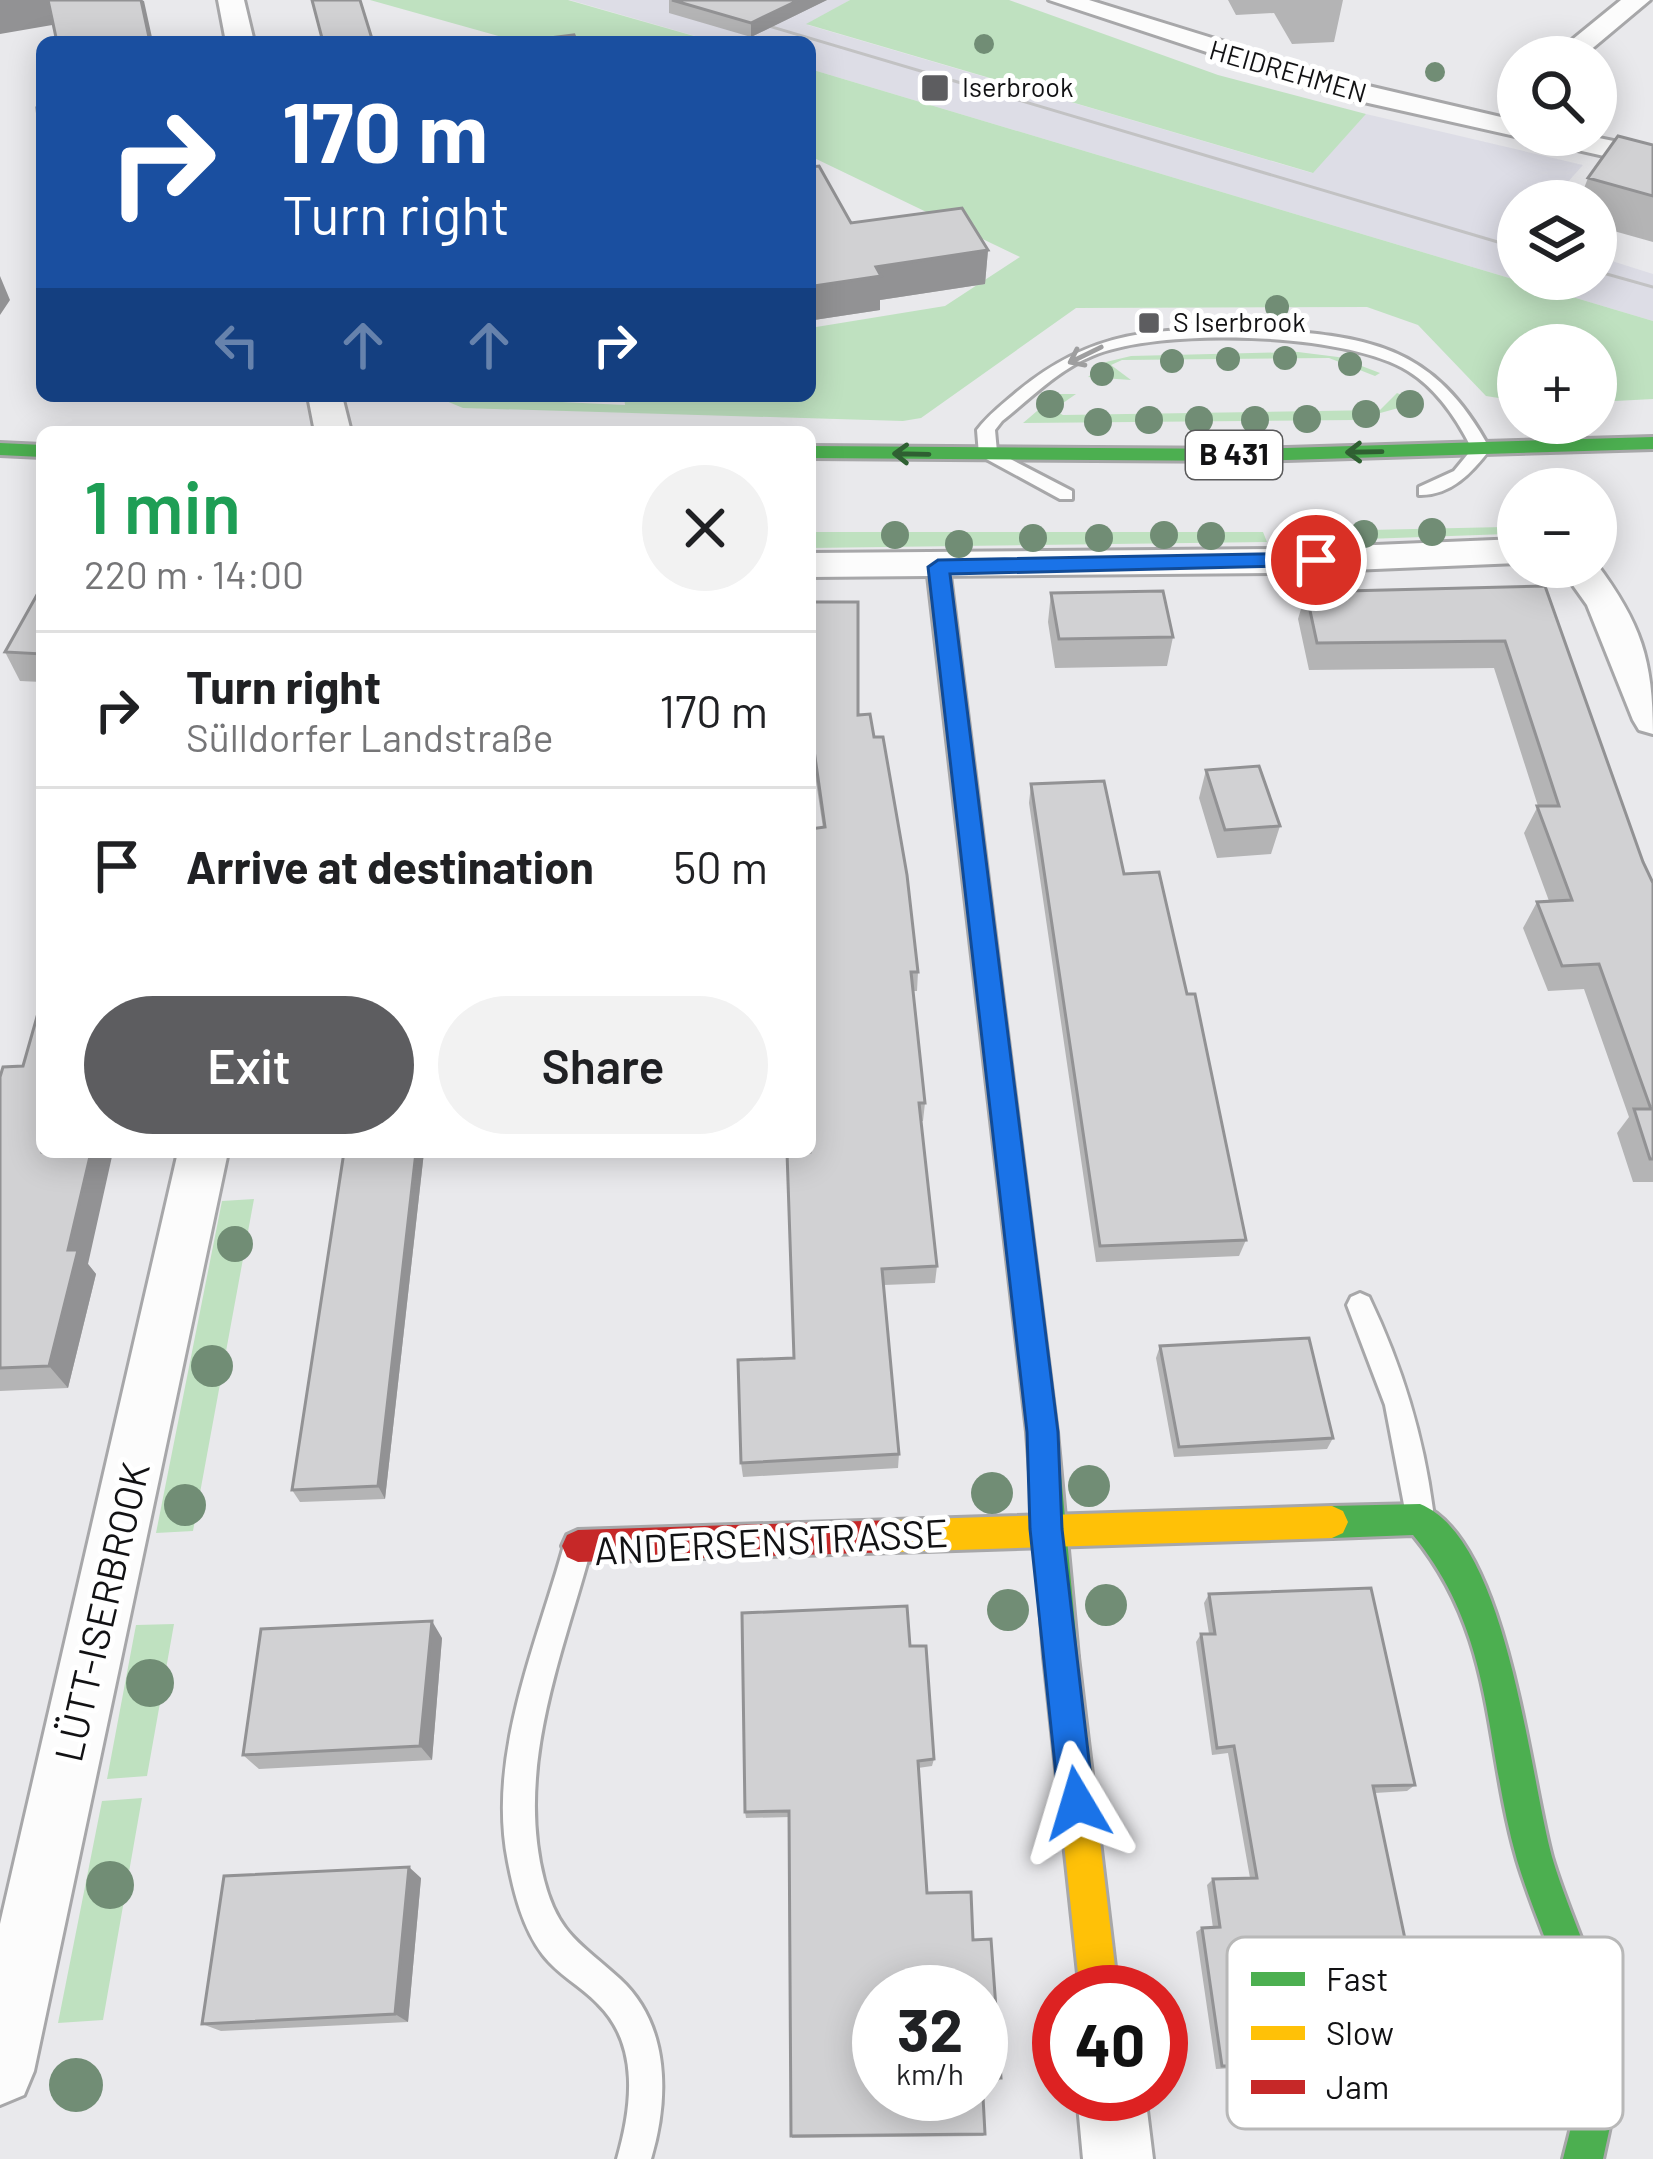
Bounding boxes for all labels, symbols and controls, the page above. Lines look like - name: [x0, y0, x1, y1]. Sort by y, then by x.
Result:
- street label: HEIDREHMEN: [1206, 32, 1371, 108]
- map controls: [1497, 36, 1617, 588]
- button: search: [1497, 36, 1617, 156]
- place label: Iserbrook: [962, 70, 1074, 102]
- marker: Iserbrook: [919, 72, 951, 104]
- text: 170 m: [282, 79, 488, 180]
- icon: right: [84, 84, 240, 240]
- button: layers: [1497, 180, 1617, 300]
- text: Turn right: [282, 181, 510, 246]
- place label: S Iserbrook: [1173, 305, 1306, 337]
- marker: S Iserbrook: [1136, 310, 1162, 336]
- icon: left: [204, 312, 270, 378]
- icon: ahead: [330, 312, 396, 378]
- icon: ahead: [456, 312, 522, 378]
- icon: right: [582, 312, 648, 378]
- button: +: [1497, 324, 1617, 444]
- one-way arrow: [1068, 345, 1104, 367]
- road number: B 431: [1186, 431, 1282, 479]
- one-way arrow: [1345, 441, 1384, 464]
- one-way arrow: [892, 442, 931, 465]
- text: 1 min: [84, 462, 241, 548]
- button: close: [642, 465, 768, 591]
- button: −: [1497, 468, 1617, 588]
- pin: [1265, 509, 1367, 611]
- icon: arrive: [1283, 527, 1349, 593]
- text: 220 m · 14:00: [84, 550, 304, 597]
- text: Turn right: [186, 659, 381, 713]
- icon: right: [84, 677, 150, 743]
- text: 170 m: [659, 683, 768, 737]
- text: Sülldorfer Landstraße: [186, 713, 553, 760]
- icon: arrive: [84, 833, 150, 899]
- text: Arrive at destination: [186, 839, 594, 893]
- text: 50 m: [673, 839, 768, 893]
- button: Exit: [84, 996, 414, 1134]
- button: Share: [438, 996, 768, 1134]
- street label: LÜTT-ISERBROOK: [43, 1458, 158, 1766]
- street label: ANDERSENSTRASSE: [593, 1508, 949, 1573]
- position arrow: [1014, 1740, 1140, 1866]
- legend: [1227, 1937, 1623, 2129]
- text: Fast: [1326, 1958, 1388, 1998]
- speed limit sign: 40: [1032, 1965, 1188, 2121]
- text: 32: [897, 1992, 963, 2064]
- text: Slow: [1326, 2012, 1394, 2052]
- text: km/h: [896, 2055, 964, 2091]
- text: Jam: [1326, 2066, 1389, 2106]

